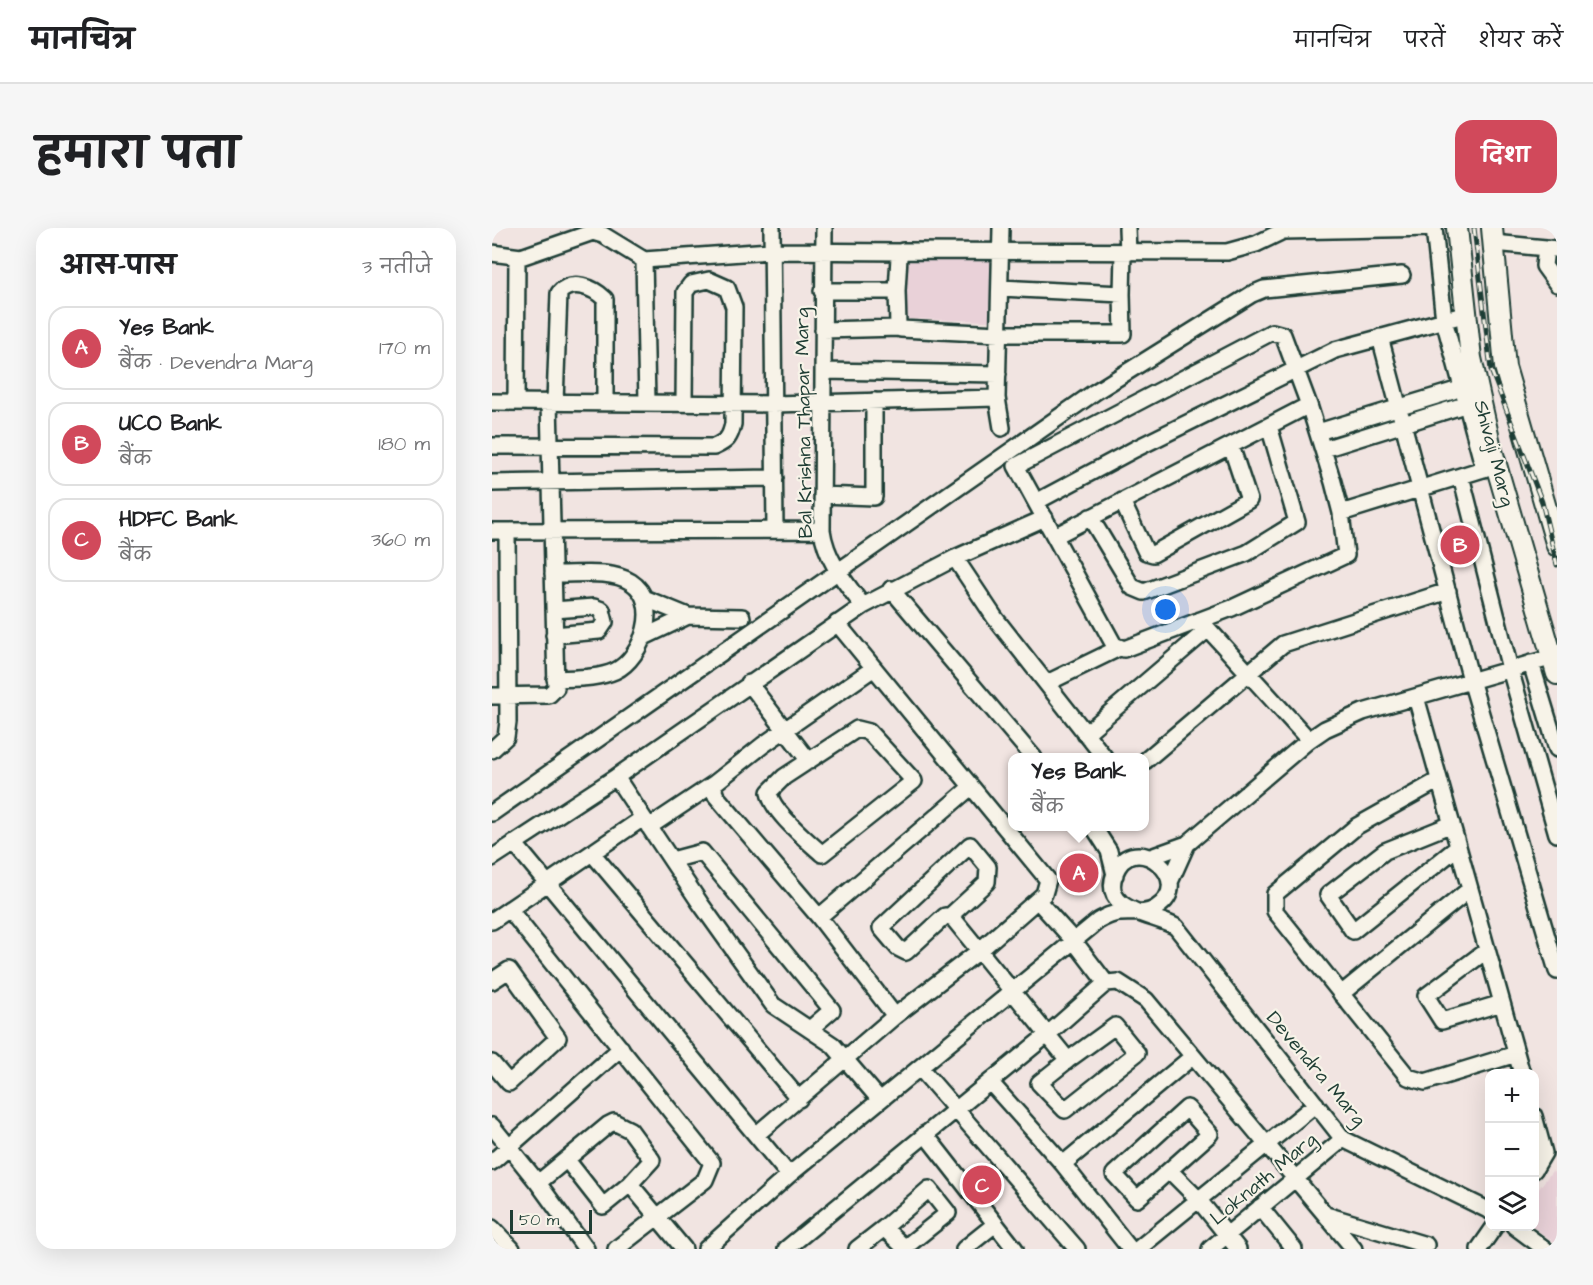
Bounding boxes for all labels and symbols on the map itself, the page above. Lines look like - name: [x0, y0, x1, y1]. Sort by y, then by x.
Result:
- street label: Bal Krishna Thapar Marg: [788, 307, 821, 539]
- street label: Shivaji Marg: [1465, 397, 1522, 510]
- pin: B: [1440, 522, 1480, 568]
- your location: [1151, 595, 1180, 624]
- pin: A: [1060, 850, 1098, 896]
- street label: Devendra Marg: [1259, 1005, 1373, 1133]
- street label: Loknath Marg: [1204, 1126, 1324, 1233]
- pin: C: [962, 1162, 1002, 1208]
- scale bar: [510, 1207, 592, 1234]

